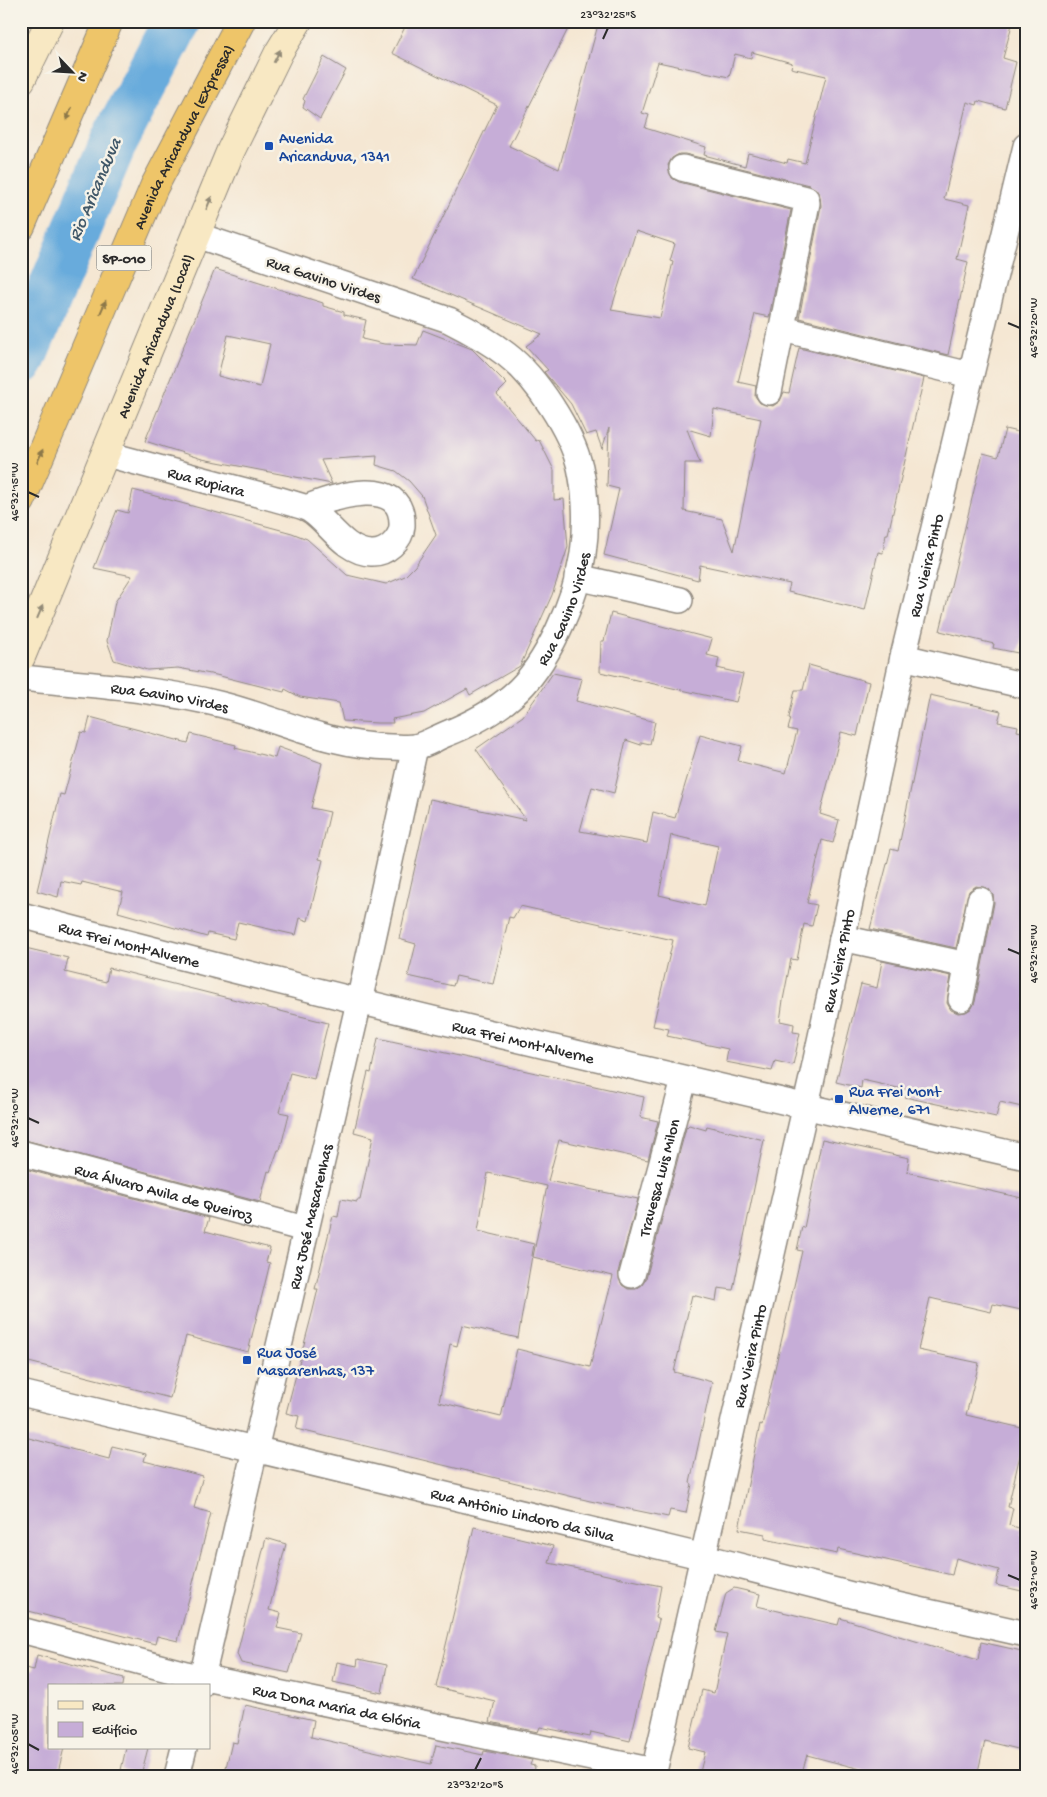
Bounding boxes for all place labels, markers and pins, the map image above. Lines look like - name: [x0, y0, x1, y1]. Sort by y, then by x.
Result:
- place label: Avenida Aricanduva, 1341: [279, 131, 390, 168]
- marker: Avenida Aricanduva, 1341: [263, 140, 275, 152]
- place label: Rua Frei Mont Alverne, 671: [849, 1084, 942, 1121]
- marker: Rua Frei Mont Alverne, 671: [833, 1093, 845, 1105]
- place label: Rua José Mascarenhas, 137: [257, 1345, 375, 1382]
- marker: Rua José Mascarenhas, 137: [241, 1354, 253, 1366]

